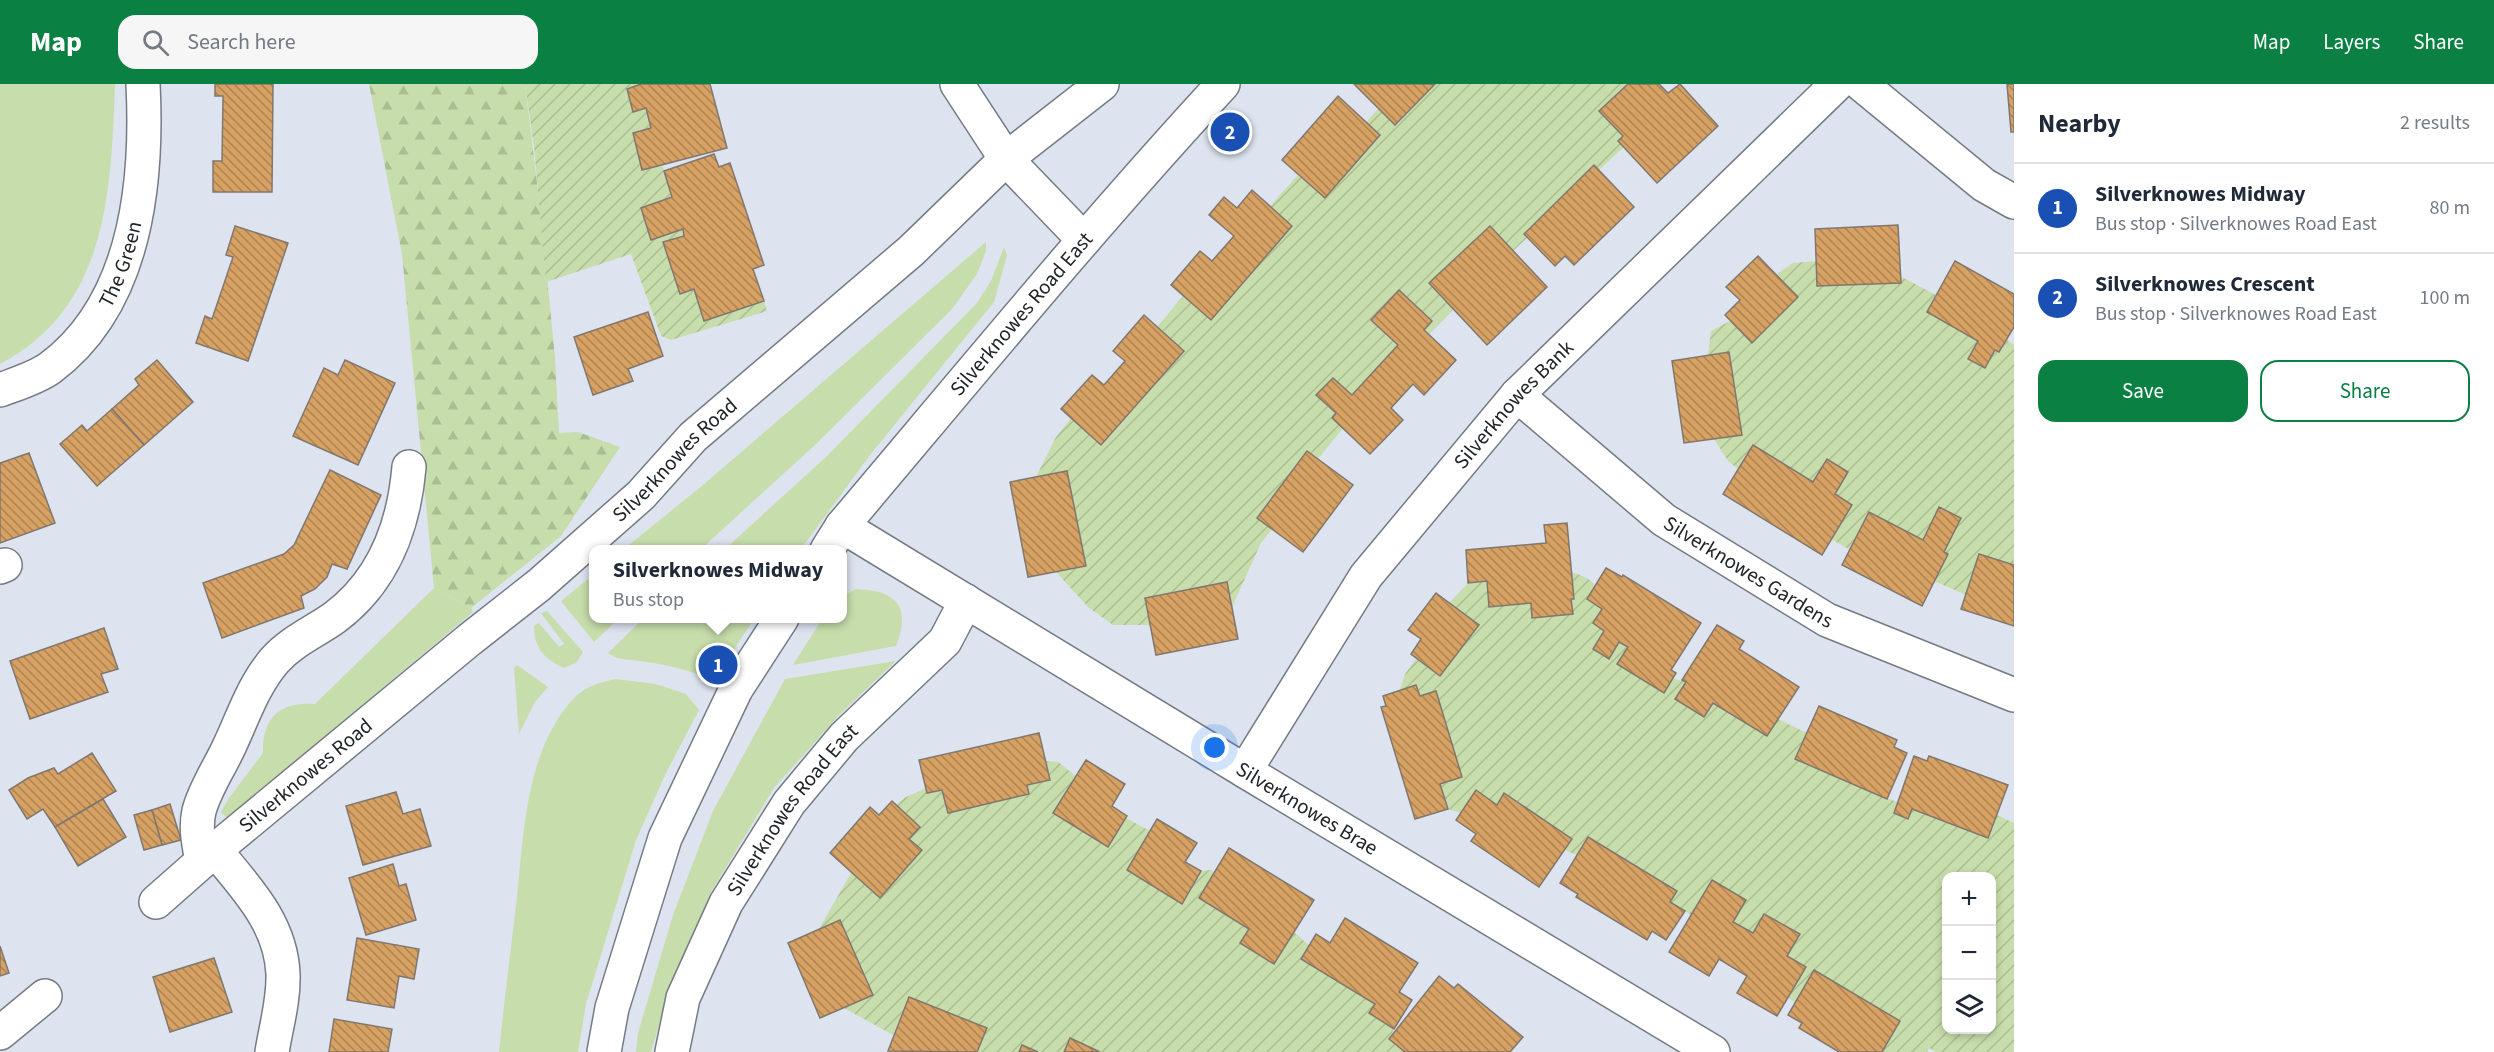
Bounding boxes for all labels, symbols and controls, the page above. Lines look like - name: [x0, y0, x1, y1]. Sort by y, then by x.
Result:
- search box: [118, 15, 538, 69]
- text: Map: [30, 22, 82, 62]
- icon: search: [139, 26, 172, 59]
- text: Search here: [187, 26, 296, 58]
- text: Map: [2253, 27, 2290, 57]
- text: Layers: [2323, 27, 2380, 57]
- text: Share: [2413, 27, 2464, 57]
- text: Nearby: [2038, 105, 2121, 142]
- text: 2 results: [2400, 109, 2470, 137]
- pin: 2: [1210, 110, 1250, 154]
- text: Silverknowes Midway: [2095, 178, 2306, 210]
- text: 1: [2052, 194, 2063, 222]
- text: 80 m: [2430, 194, 2470, 222]
- text: Bus stop · Silverknowes Road East: [2095, 210, 2377, 238]
- street label: The Green: [91, 218, 149, 313]
- street label: Silverknowes Road East: [943, 225, 1100, 402]
- text: Silverknowes Crescent: [2095, 268, 2315, 300]
- text: 2: [2052, 284, 2063, 312]
- text: 100 m: [2420, 284, 2470, 312]
- text: Bus stop · Silverknowes Road East: [2095, 300, 2377, 328]
- street label: Silverknowes Bank: [1446, 332, 1581, 475]
- button: Save: [2038, 360, 2248, 422]
- button: Share: [2260, 360, 2470, 422]
- street label: Silverknowes Road: [605, 391, 744, 529]
- street label: Silverknowes Gardens: [1658, 508, 1837, 636]
- popup: [589, 545, 847, 623]
- text: Silverknowes Midway: [613, 554, 823, 586]
- text: Bus stop: [613, 586, 684, 614]
- pin: 1: [698, 642, 738, 688]
- street label: Silverknowes Road: [232, 711, 379, 840]
- street label: Silverknowes Road East: [719, 716, 865, 902]
- your location: [1200, 733, 1229, 762]
- street label: Silverknowes Brae: [1230, 754, 1384, 863]
- map controls: [1942, 872, 1996, 1034]
- button: +: [1942, 872, 1996, 926]
- button: −: [1942, 926, 1996, 980]
- button: layers: [1942, 980, 1996, 1034]

